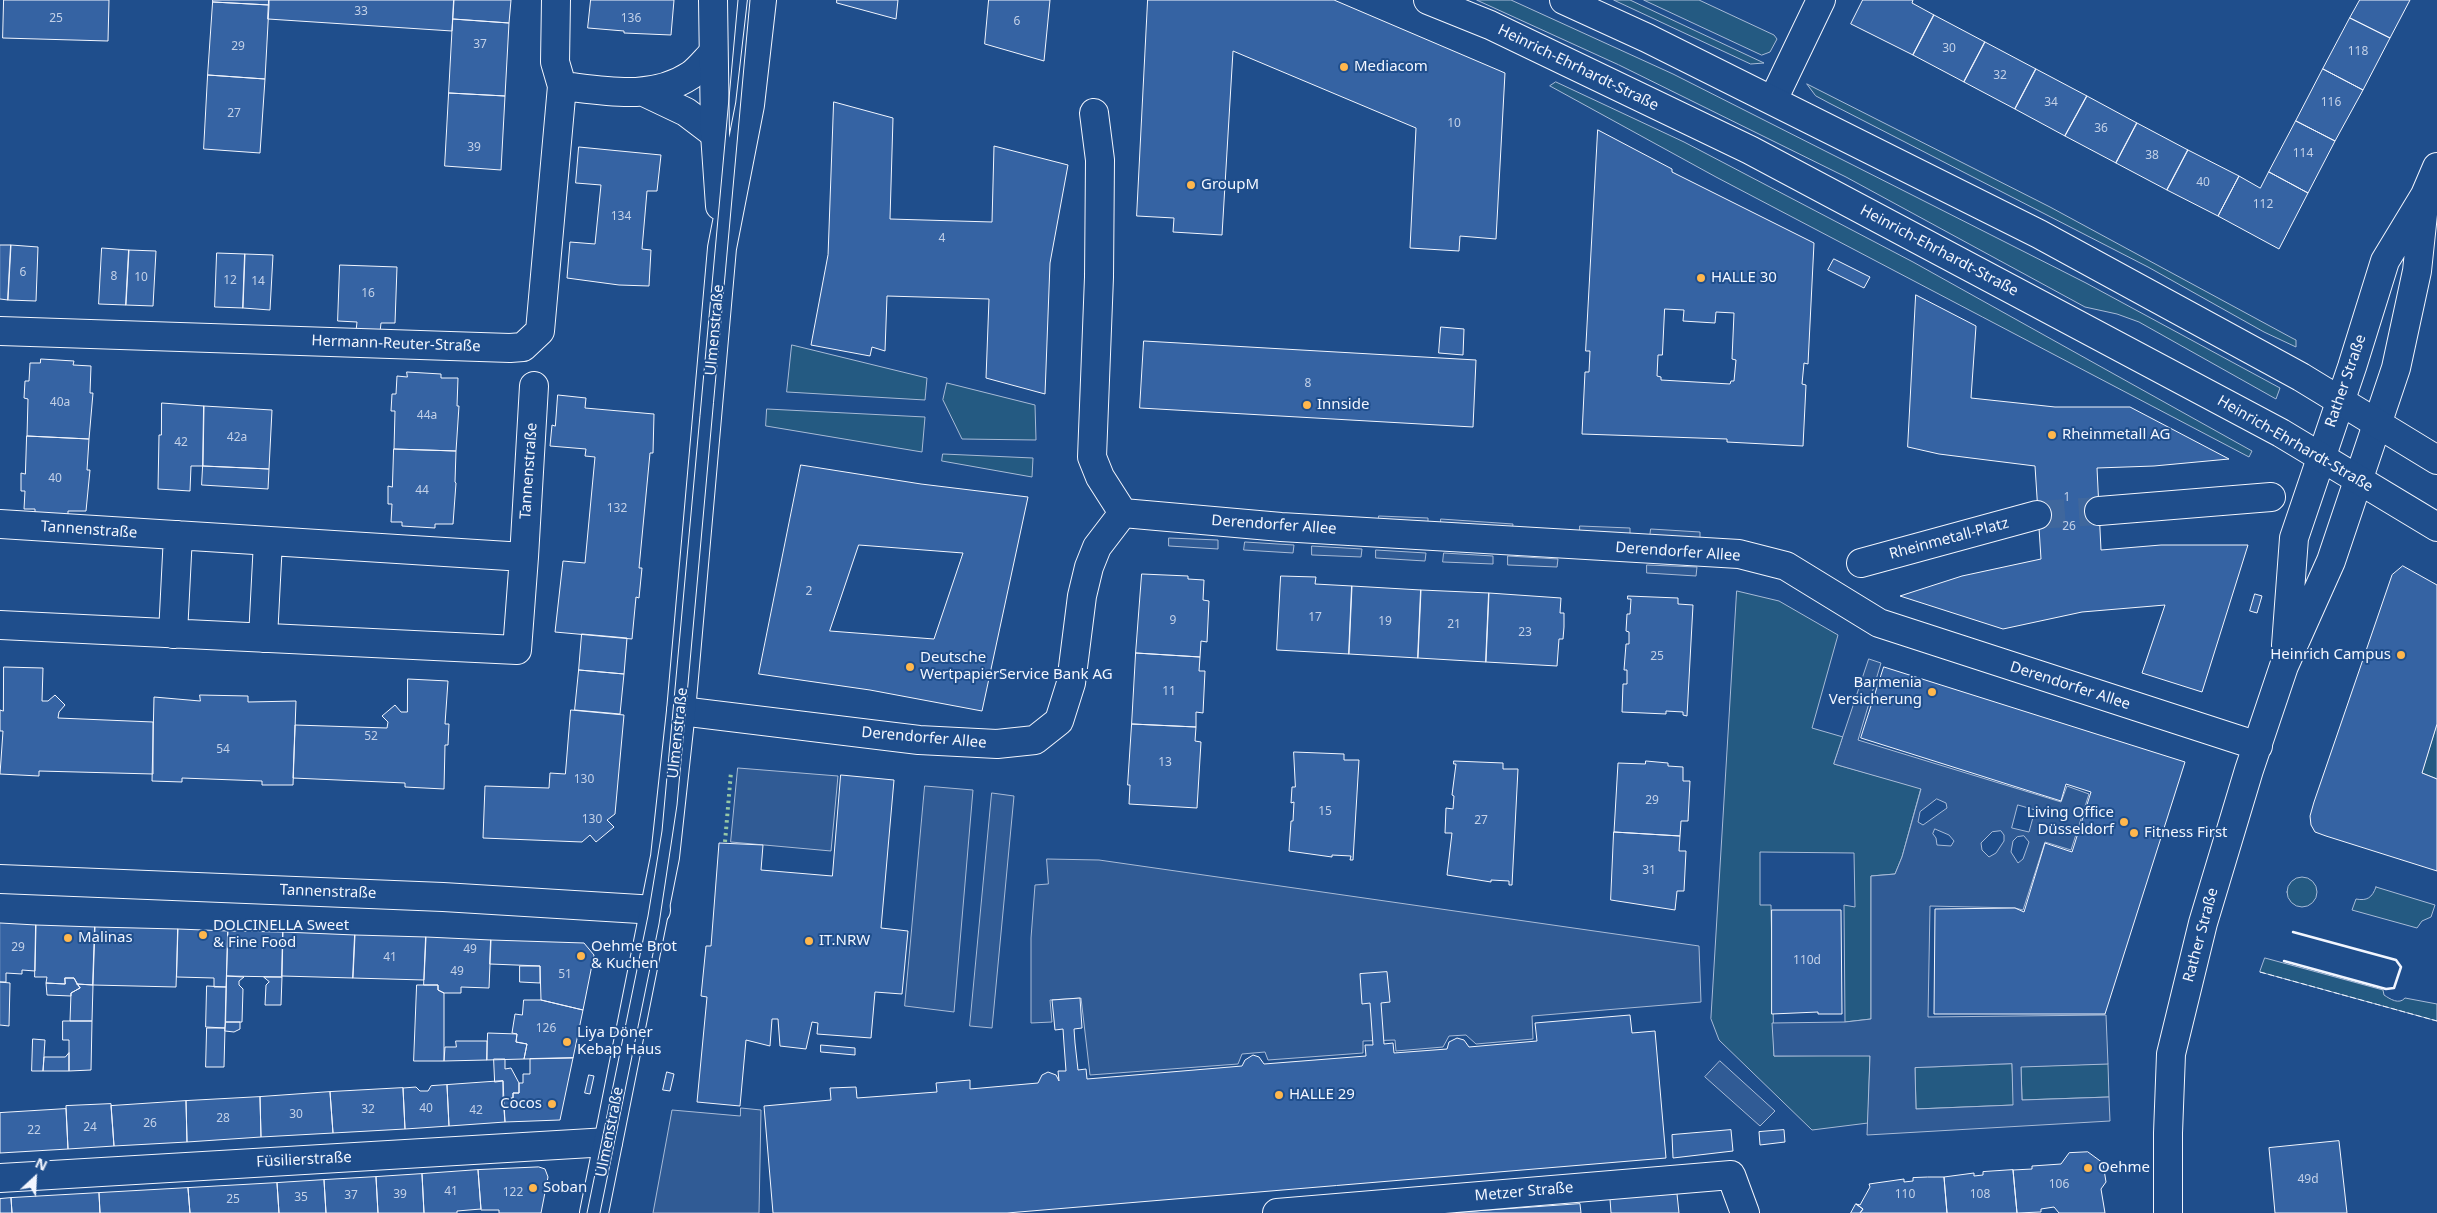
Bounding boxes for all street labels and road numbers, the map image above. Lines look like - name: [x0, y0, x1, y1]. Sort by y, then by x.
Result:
- street label: Heinrich-Ehrhardt-Straße: [1495, 21, 1661, 115]
- street label: Heinrich-Ehrhardt-Straße: [1857, 202, 2021, 300]
- street label: Ulmenstraße: [702, 284, 728, 376]
- street label: Hermann-Reuter-Straße: [311, 332, 481, 356]
- street label: Rather Straße: [2322, 332, 2370, 430]
- street label: Heinrich-Ehrhardt-Straße: [2214, 392, 2376, 496]
- street label: Tannenstraße: [517, 422, 541, 520]
- street label: Derendorfer Allee: [1211, 512, 1337, 538]
- street label: Rheinmetall-Platz: [1887, 514, 2011, 564]
- street label: Tannenstraße: [40, 518, 138, 542]
- street label: Derendorfer Allee: [1615, 539, 1741, 565]
- street label: Derendorfer Allee: [2008, 658, 2132, 714]
- street label: Ulmenstraße: [664, 687, 692, 779]
- street label: Derendorfer Allee: [861, 724, 987, 752]
- street label: Tannenstraße: [279, 881, 377, 903]
- street label: Rather Straße: [2180, 886, 2222, 984]
- street label: Ulmenstraße: [592, 1085, 628, 1179]
- street label: Füsilierstraße: [256, 1149, 352, 1171]
- street label: Metzer Straße: [1474, 1179, 1574, 1205]

